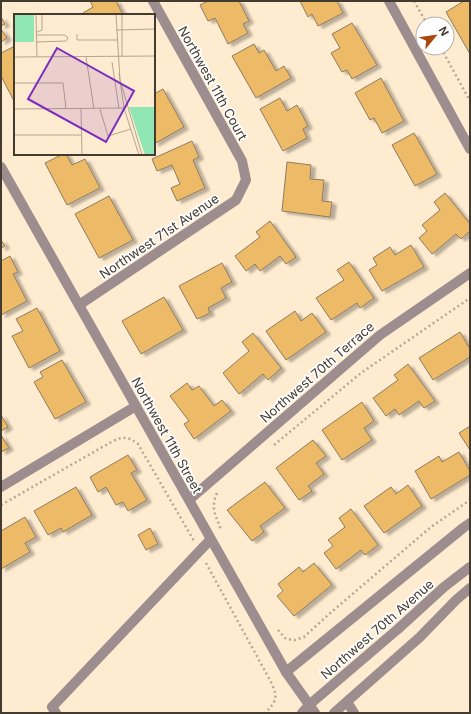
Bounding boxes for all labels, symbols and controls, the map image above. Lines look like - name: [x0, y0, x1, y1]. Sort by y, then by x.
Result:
- inset map: [14, 14, 155, 155]
- north arrow: [415, 16, 455, 56]
- street label: Northwest 11th Court: [175, 23, 251, 143]
- text: N: [436, 24, 452, 38]
- street label: Northwest 71st Avenue: [96, 190, 222, 282]
- street label: Northwest 70th Terrace: [257, 318, 377, 426]
- street label: Northwest 11th Street: [128, 374, 206, 496]
- street label: Northwest 70th Avenue: [317, 576, 437, 682]

